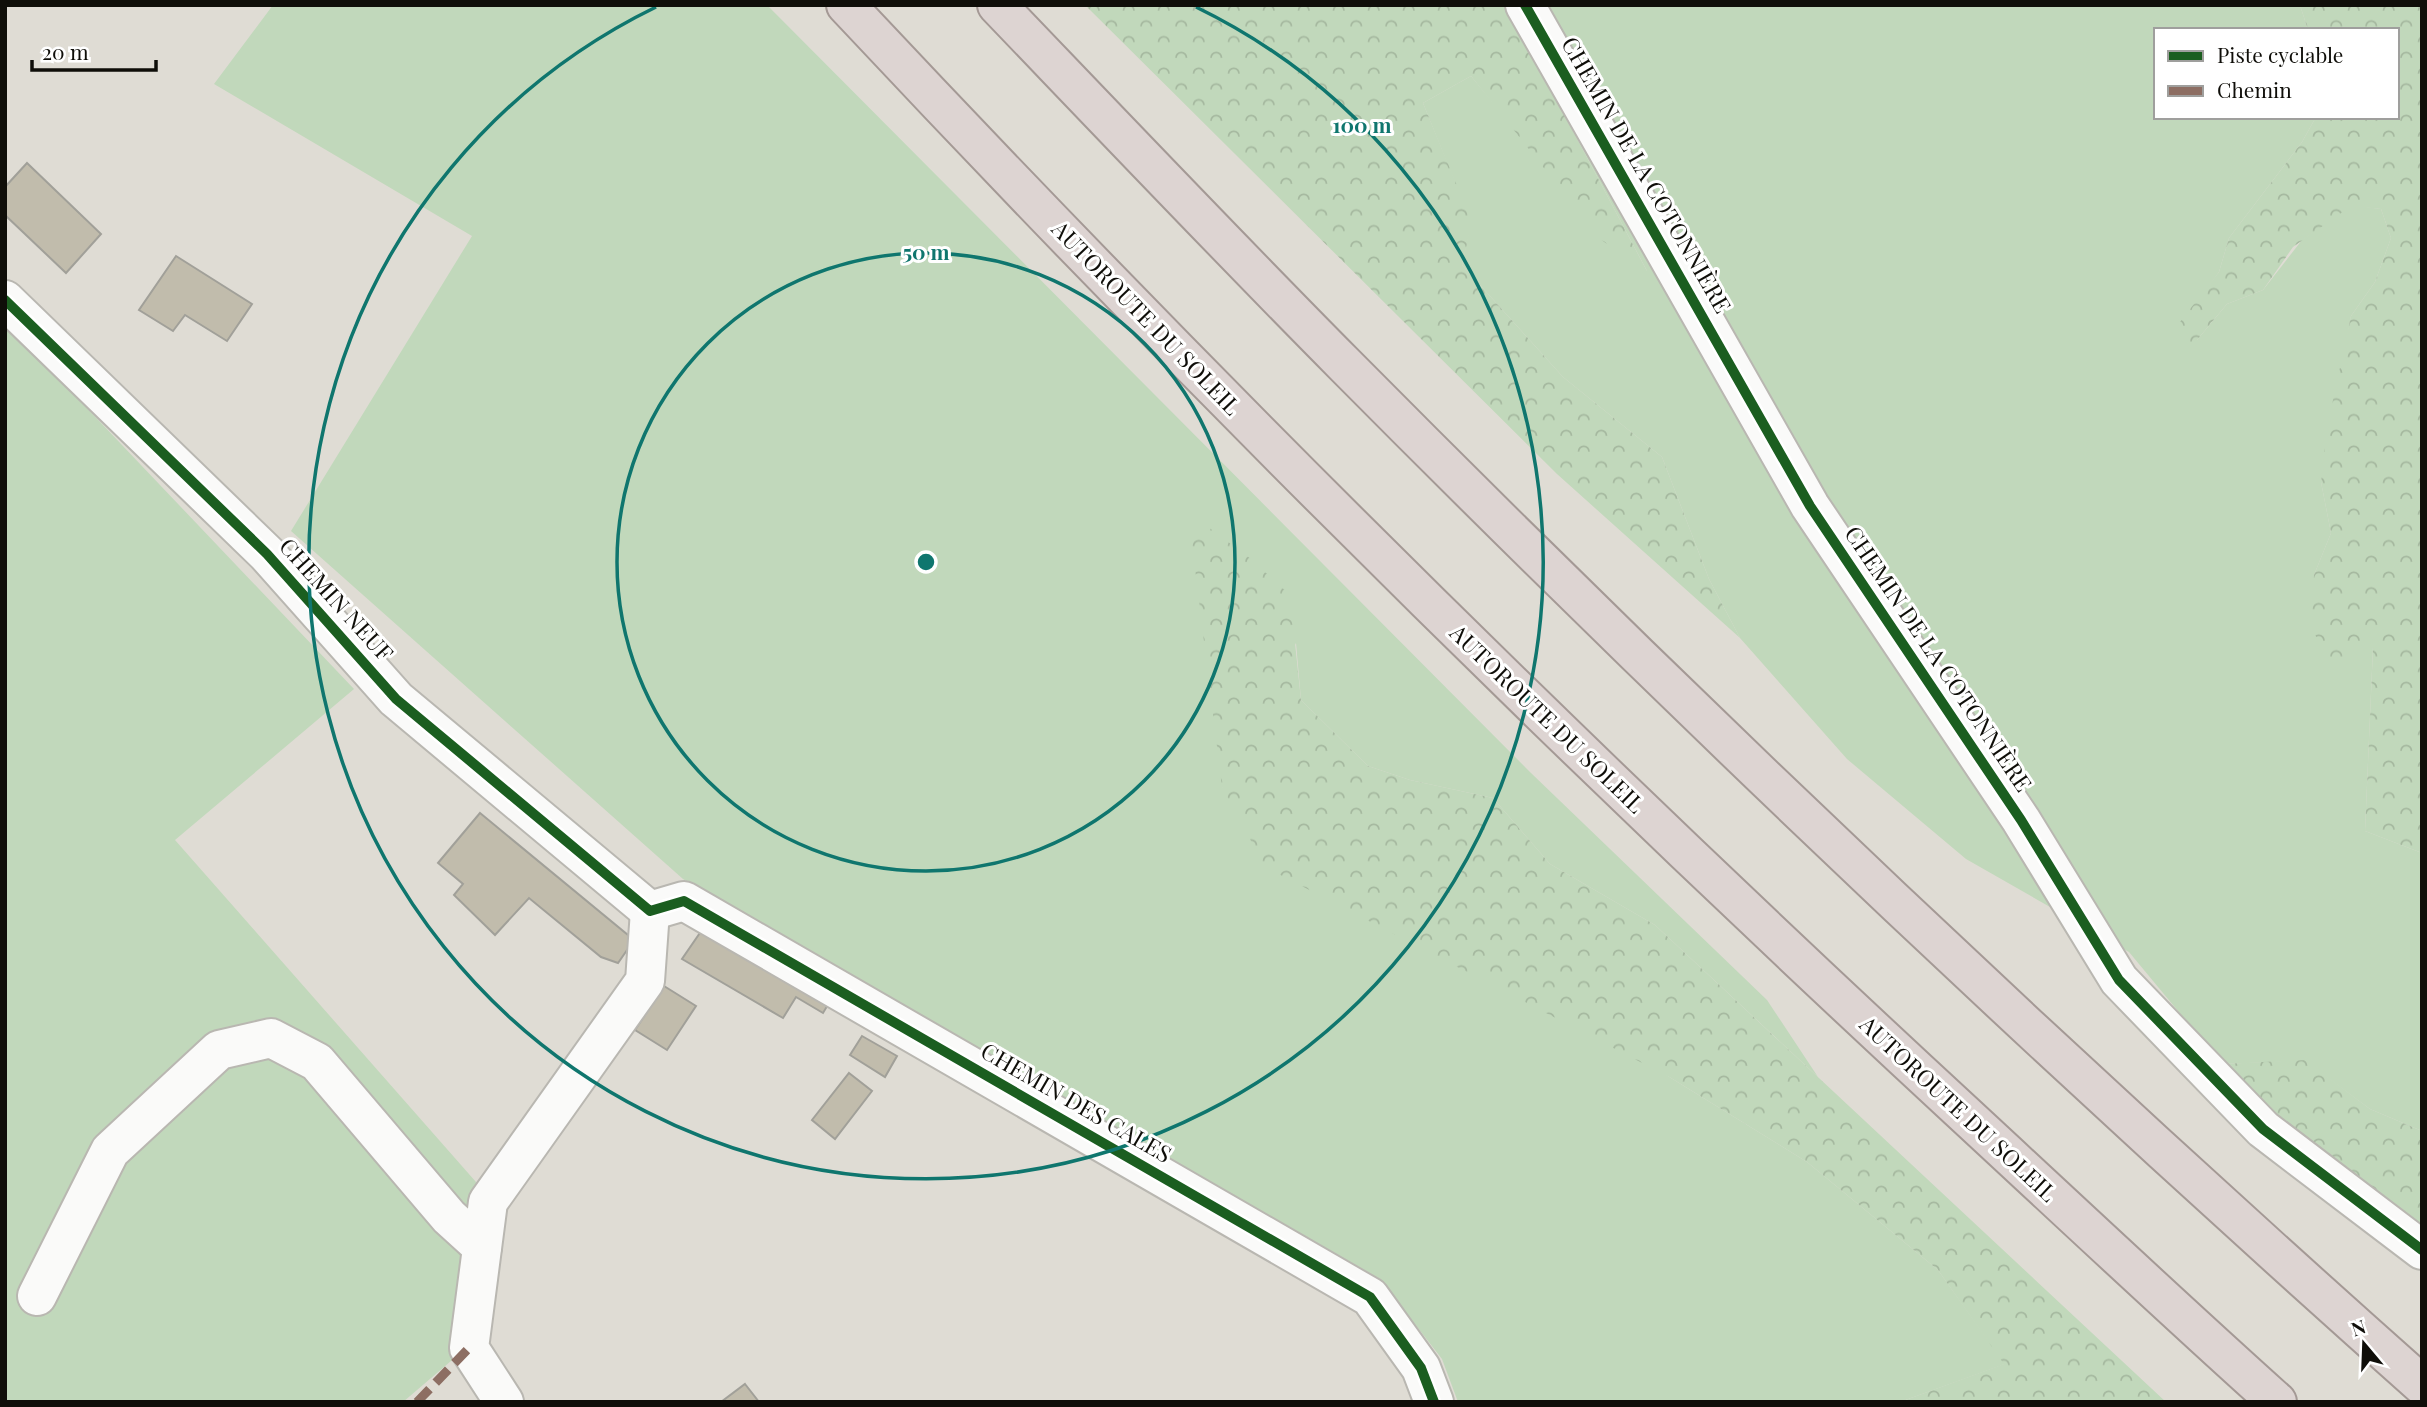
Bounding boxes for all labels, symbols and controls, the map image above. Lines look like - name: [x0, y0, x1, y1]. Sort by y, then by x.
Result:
- scale bar: [32, 28, 156, 72]
- legend: [2154, 28, 2399, 119]
- street label: CHEMIN DE LA COTONNIÈRE: [1555, 30, 1739, 318]
- text: 20 m: [42, 37, 89, 65]
- text: Piste cyclable: [2217, 40, 2343, 68]
- text: Chemin: [2217, 75, 2292, 103]
- text: 100 m: [1332, 110, 1392, 138]
- street label: AUTOROUTE DU SOLEIL: [1045, 212, 1248, 421]
- text: 50 m: [902, 237, 950, 265]
- street label: CHEMIN DE LA COTONNIÈRE: [1839, 519, 2040, 797]
- street label: CHEMIN NEUF: [273, 531, 401, 667]
- centre of rings: [914, 550, 938, 574]
- street label: AUTOROUTE DU SOLEIL: [1443, 616, 1652, 819]
- street label: AUTOROUTE DU SOLEIL: [1853, 1008, 2064, 1208]
- street label: CHEMIN DES CALES: [976, 1034, 1178, 1169]
- north arrow: [2329, 1309, 2399, 1379]
- text: N: [2347, 1312, 2369, 1342]

